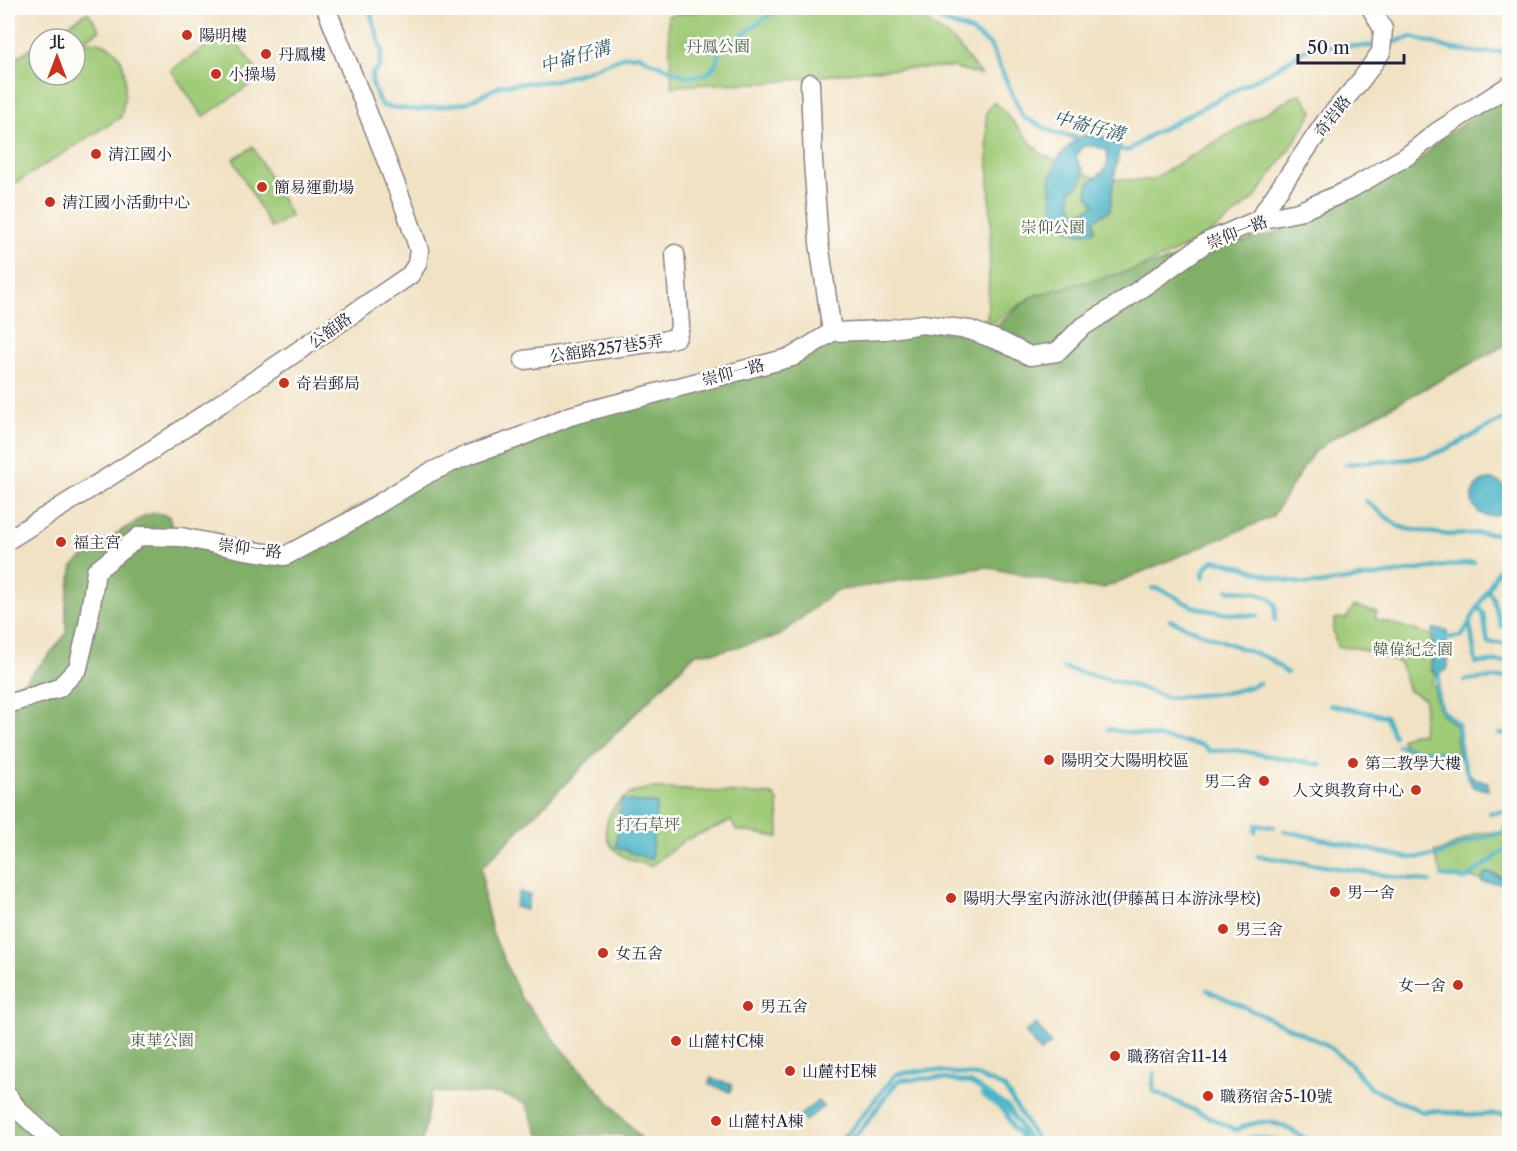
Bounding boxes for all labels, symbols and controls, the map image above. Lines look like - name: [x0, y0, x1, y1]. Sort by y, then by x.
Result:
- place label: 陽明樓: [199, 25, 247, 45]
- north arrow: [27, 27, 87, 87]
- scale bar: [1298, 27, 1404, 65]
- marker: 陽明樓: [180, 28, 194, 42]
- text: 北: [49, 32, 65, 52]
- water label: 中崙仔溝: [537, 36, 616, 77]
- park label: 丹鳳公園: [686, 36, 750, 56]
- text: 50 m: [1307, 37, 1350, 59]
- place label: 丹鳳樓: [278, 44, 326, 64]
- marker: 丹鳳樓: [259, 47, 273, 61]
- place label: 小操場: [228, 64, 276, 84]
- marker: 小操場: [209, 67, 223, 81]
- street label: 奇岩路: [1309, 91, 1355, 141]
- water label: 中崙仔溝: [1051, 106, 1130, 147]
- place label: 清江國小: [108, 144, 172, 164]
- marker: 清江國小: [89, 147, 103, 161]
- place label: 簡易運動場: [274, 177, 354, 197]
- marker: 簡易運動場: [255, 180, 269, 194]
- place label: 清江國小活動中心: [62, 192, 190, 212]
- marker: 清江國小活動中心: [43, 195, 57, 209]
- street label: 崇仰一路: [1204, 211, 1270, 253]
- park label: 崇仰公園: [1021, 217, 1085, 237]
- street label: 公舘路: [305, 308, 355, 352]
- street label: 公舘路257巷5弄: [548, 330, 664, 366]
- street label: 崇仰一路: [699, 354, 767, 390]
- place label: 奇岩郵局: [296, 373, 360, 393]
- marker: 奇岩郵局: [277, 376, 291, 390]
- place label: 福主宮: [73, 532, 121, 552]
- street label: 崇仰一路: [217, 534, 283, 562]
- marker: 福主宮: [54, 535, 68, 549]
- park label: 韓偉紀念園: [1373, 639, 1453, 659]
- place label: 陽明交大陽明校區: [1061, 750, 1189, 770]
- marker: 陽明交大陽明校區: [1042, 753, 1056, 767]
- place label: 第二教學大樓: [1365, 753, 1461, 773]
- marker: 第二教學大樓: [1346, 756, 1360, 770]
- place label: 男二舍: [1204, 771, 1252, 791]
- marker: 男二舍: [1257, 774, 1271, 788]
- place label: 人文與教育中心: [1292, 780, 1404, 800]
- marker: 人文與教育中心: [1409, 783, 1423, 797]
- park label: 打石草坪: [616, 814, 680, 834]
- place label: 男一舍: [1347, 882, 1395, 902]
- marker: 男一舍: [1328, 885, 1342, 899]
- place label: 陽明大學室內游泳池(伊藤萬日本游泳學校): [963, 888, 1261, 908]
- marker: 陽明大學室內游泳池(伊藤萬日本游泳學校): [944, 891, 958, 905]
- place label: 男三舍: [1235, 919, 1283, 939]
- marker: 男三舍: [1216, 922, 1230, 936]
- place label: 女五舍: [615, 943, 663, 963]
- marker: 女五舍: [596, 946, 610, 960]
- place label: 女一舍: [1398, 975, 1446, 995]
- marker: 女一舍: [1451, 978, 1465, 992]
- place label: 男五舍: [760, 996, 808, 1016]
- marker: 男五舍: [741, 999, 755, 1013]
- park label: 東華公園: [130, 1030, 194, 1050]
- place label: 山麓村C棟: [688, 1031, 764, 1051]
- marker: 山麓村C棟: [669, 1034, 683, 1048]
- place label: 職務宿舍11-14: [1127, 1046, 1228, 1066]
- marker: 職務宿舍11-14: [1108, 1049, 1122, 1063]
- place label: 山麓村E棟: [802, 1061, 877, 1081]
- marker: 山麓村E棟: [783, 1064, 797, 1078]
- place label: 職務宿舍5-10號: [1220, 1086, 1333, 1106]
- marker: 職務宿舍5-10號: [1201, 1089, 1215, 1103]
- place label: 山麓村A棟: [728, 1111, 804, 1131]
- marker: 山麓村A棟: [709, 1114, 723, 1128]

